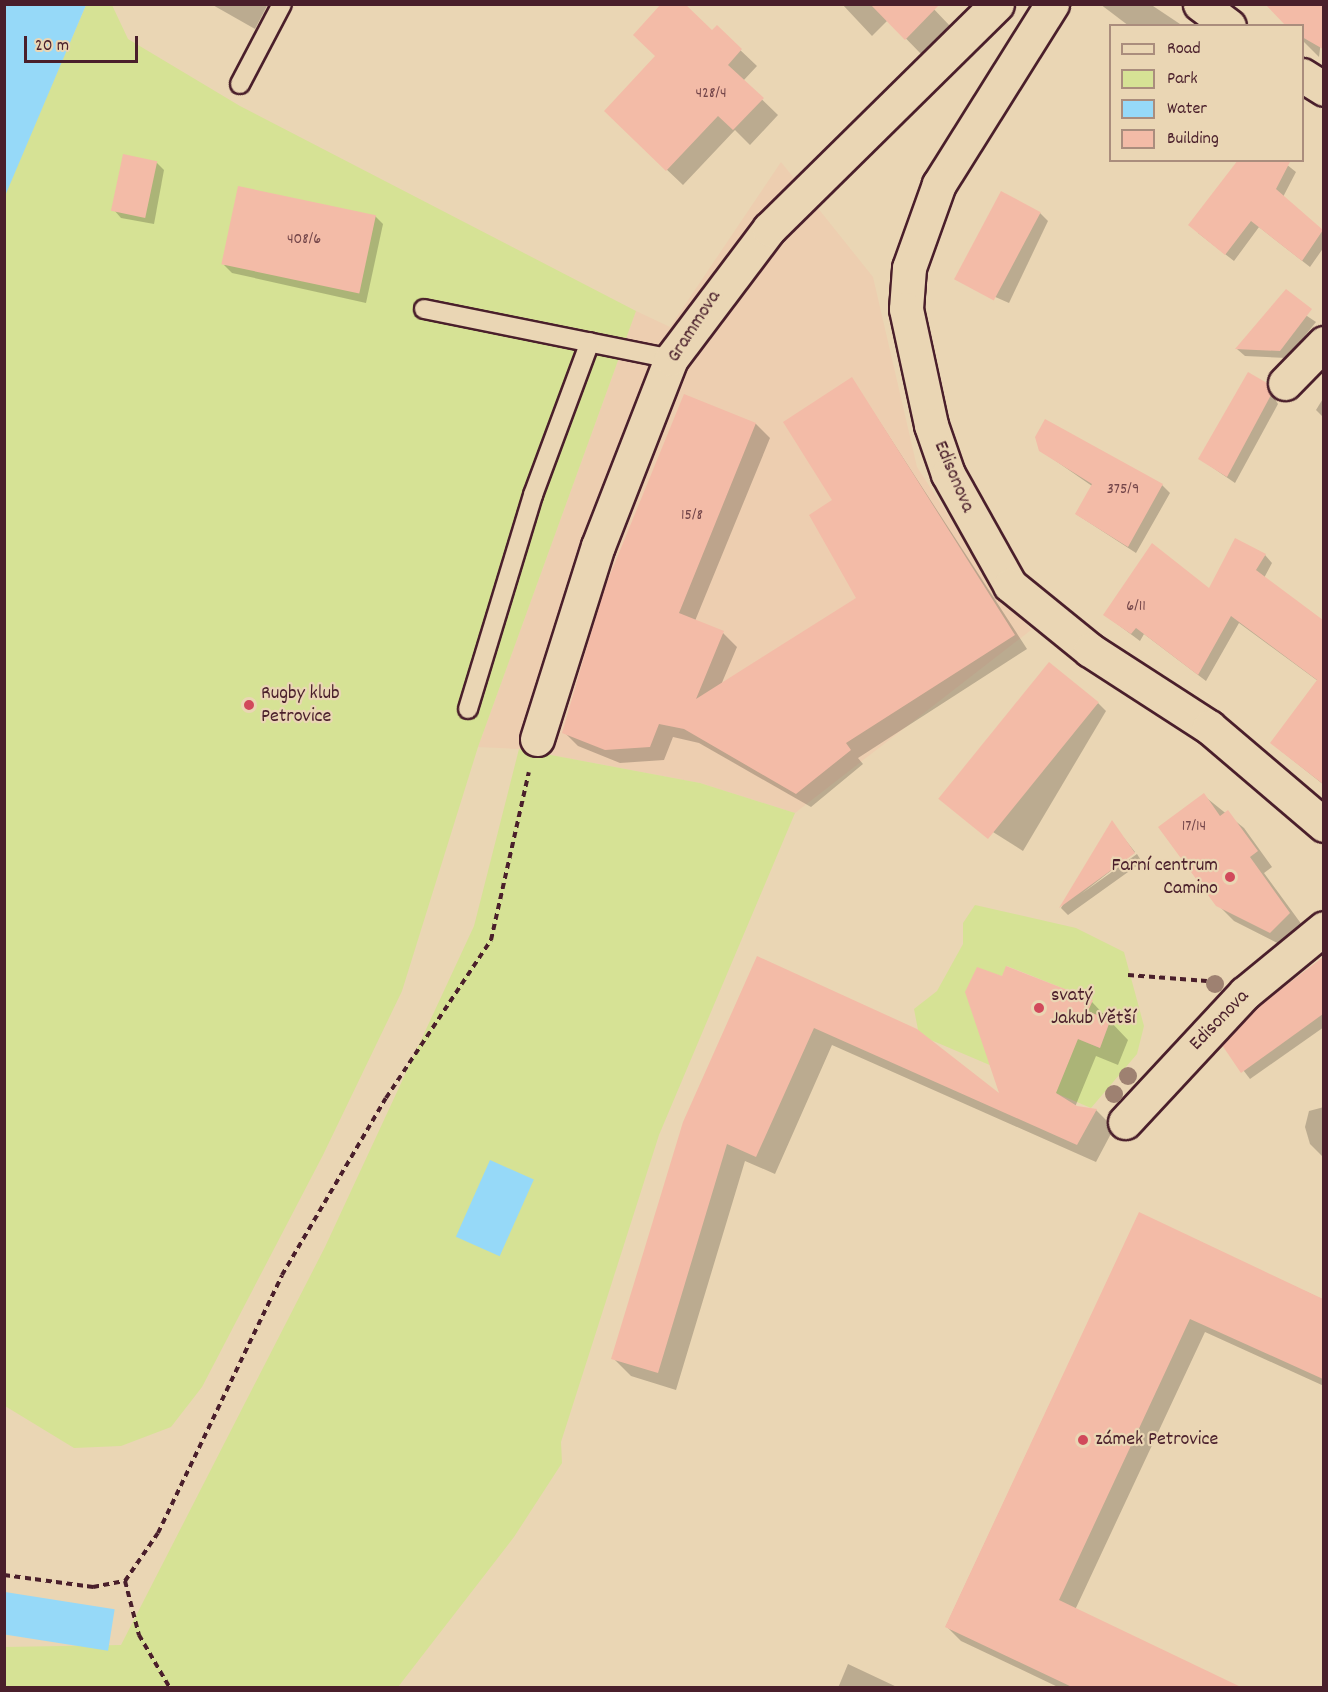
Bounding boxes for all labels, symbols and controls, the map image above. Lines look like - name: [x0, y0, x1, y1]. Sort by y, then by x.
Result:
- scale bar: [27, 24, 141, 62]
- legend: [1109, 24, 1304, 162]
- text: 20 m: [35, 34, 69, 59]
- text: Road: [1167, 37, 1201, 62]
- text: Park: [1167, 67, 1198, 92]
- house number: 428/4: [695, 84, 727, 104]
- text: Water: [1167, 97, 1207, 122]
- text: Building: [1167, 127, 1219, 152]
- house number: 408/6: [287, 230, 321, 250]
- street label: Grammova: [663, 286, 727, 368]
- street label: Edisonova: [927, 438, 979, 516]
- house number: 375/9: [1107, 480, 1139, 500]
- house number: 15/8: [681, 506, 703, 526]
- house number: 6/11: [1126, 597, 1146, 617]
- place label: Rugby klub Petrovice: [261, 682, 340, 729]
- marker: Rugby klub Petrovice: [242, 698, 256, 712]
- house number: 17/14: [1182, 817, 1206, 837]
- place label: Farní centrum Camino: [1112, 854, 1218, 901]
- marker: Farní centrum Camino: [1223, 870, 1237, 884]
- place label: svatý Jakub Větší: [1051, 984, 1136, 1031]
- street label: Edisonova: [1185, 986, 1255, 1056]
- marker: svatý Jakub Větší: [1032, 1001, 1046, 1015]
- place label: zámek Petrovice: [1095, 1428, 1218, 1452]
- marker: zámek Petrovice: [1076, 1433, 1090, 1447]

